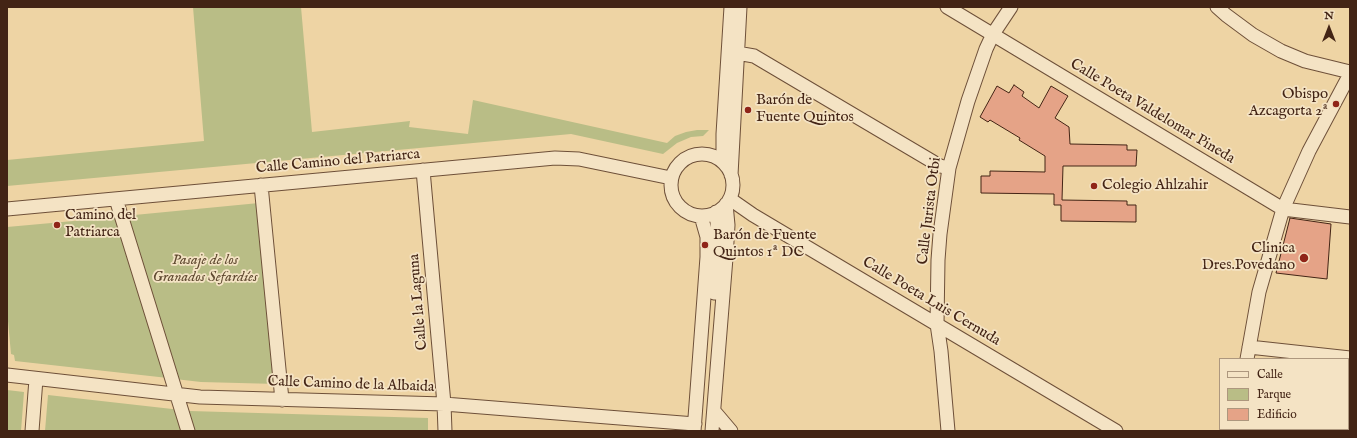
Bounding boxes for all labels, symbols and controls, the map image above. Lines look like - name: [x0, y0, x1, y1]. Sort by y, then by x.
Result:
- north arrow: [1309, 8, 1349, 48]
- text: N: [1324, 9, 1334, 23]
- street label: Calle Poeta Valdelomar Pineda: [1066, 56, 1238, 168]
- place label: Obispo Azcagorta 2ª: [1249, 86, 1328, 121]
- place label: Barón de Fuente Quintos: [756, 92, 854, 127]
- marker: Obispo Azcagorta 2ª: [1331, 99, 1341, 109]
- marker: Barón de Fuente Quintos: [743, 105, 753, 115]
- street label: Calle Camino del Patriarca: [255, 146, 421, 178]
- street label: Calle Jurista Otbi: [914, 156, 946, 266]
- place label: Colegio Ahlzahir: [1102, 177, 1208, 195]
- marker: Colegio Ahlzahir: [1089, 181, 1099, 191]
- place label: Camino del Patriarca: [65, 207, 136, 242]
- marker: Camino del Patriarca: [52, 220, 62, 230]
- place label: Barón de Fuente Quintos 1ª DC: [713, 227, 816, 262]
- marker: Barón de Fuente Quintos 1ª DC: [700, 240, 710, 250]
- place label: Clinica Dres.Povedano: [1202, 240, 1295, 275]
- park label: Pasaje de los Granados Sefardíes: [152, 252, 258, 287]
- marker: Clinica Dres.Povedano: [1298, 252, 1310, 264]
- street label: Calle la Laguna: [406, 253, 432, 351]
- street label: Calle Poeta Luis Cernuda: [859, 254, 1003, 350]
- legend: [1219, 358, 1349, 430]
- text: Calle: [1257, 367, 1283, 382]
- street label: Calle Camino de la Albaida: [267, 373, 435, 397]
- text: Parque: [1257, 387, 1291, 402]
- text: Edificio: [1257, 407, 1297, 422]

